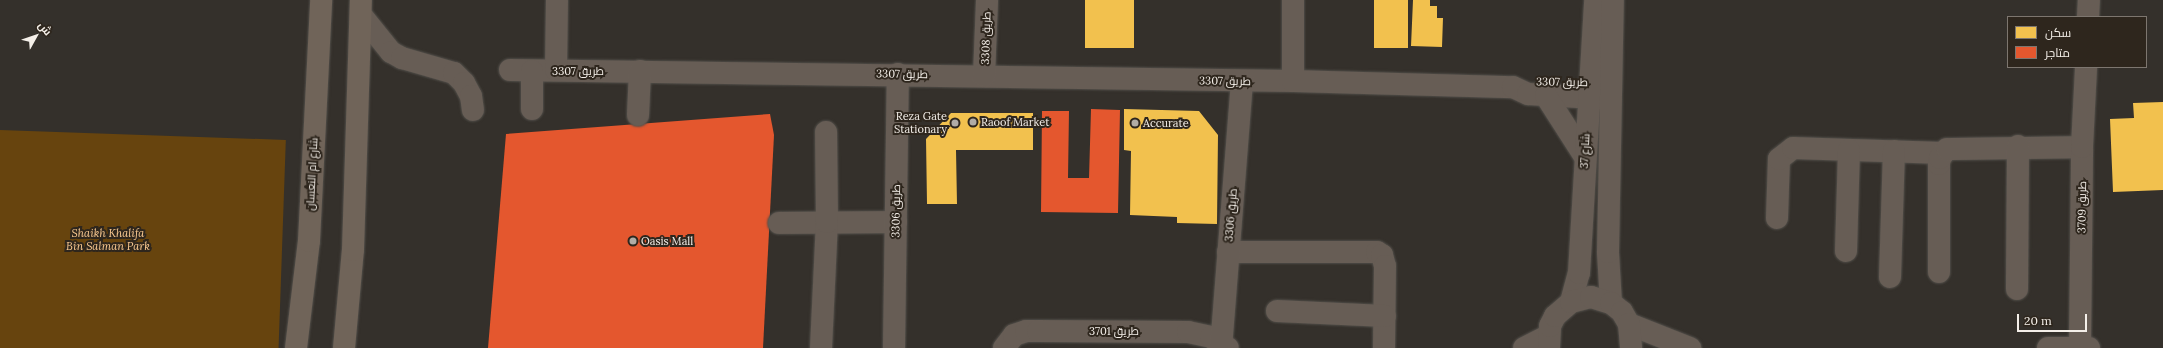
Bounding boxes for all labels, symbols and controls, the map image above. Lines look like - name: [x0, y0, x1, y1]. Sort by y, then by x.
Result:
- street label: طريق 3308: [978, 11, 994, 65]
- north arrow: [16, 16, 56, 56]
- legend: [2007, 16, 2147, 68]
- text: ش: [35, 18, 55, 38]
- text: سكن: [2045, 25, 2071, 40]
- text: متاجر: [2045, 45, 2070, 60]
- street label: طريق 3307: [552, 64, 604, 78]
- street label: طريق 3307: [876, 67, 928, 81]
- street label: طريق 3307: [1199, 74, 1251, 88]
- street label: طريق 3307: [1536, 75, 1588, 89]
- place label: Reza Gate Stationary: [894, 110, 947, 136]
- place label: Raoof Market: [981, 115, 1049, 129]
- place label: Accurate: [1143, 116, 1189, 130]
- marker: Raoof Market: [968, 117, 978, 127]
- marker: Reza Gate Stationary: [950, 118, 960, 128]
- marker: Accurate: [1130, 118, 1140, 128]
- street label: شارع 37: [1577, 133, 1593, 169]
- street label: شارع ام النعسان: [303, 137, 321, 211]
- street label: طريق 3709: [2075, 181, 2089, 233]
- street label: طريق 3306: [889, 184, 903, 238]
- street label: طريق 3306: [1222, 188, 1240, 242]
- park label: Shaikh Khalifa Bin Salman Park: [66, 227, 150, 253]
- place label: Oasis Mall: [641, 234, 693, 248]
- marker: Oasis Mall: [628, 236, 638, 246]
- scale bar: [2019, 306, 2089, 332]
- text: 20 m: [2024, 313, 2052, 328]
- street label: طريق 3701: [1089, 324, 1139, 338]

